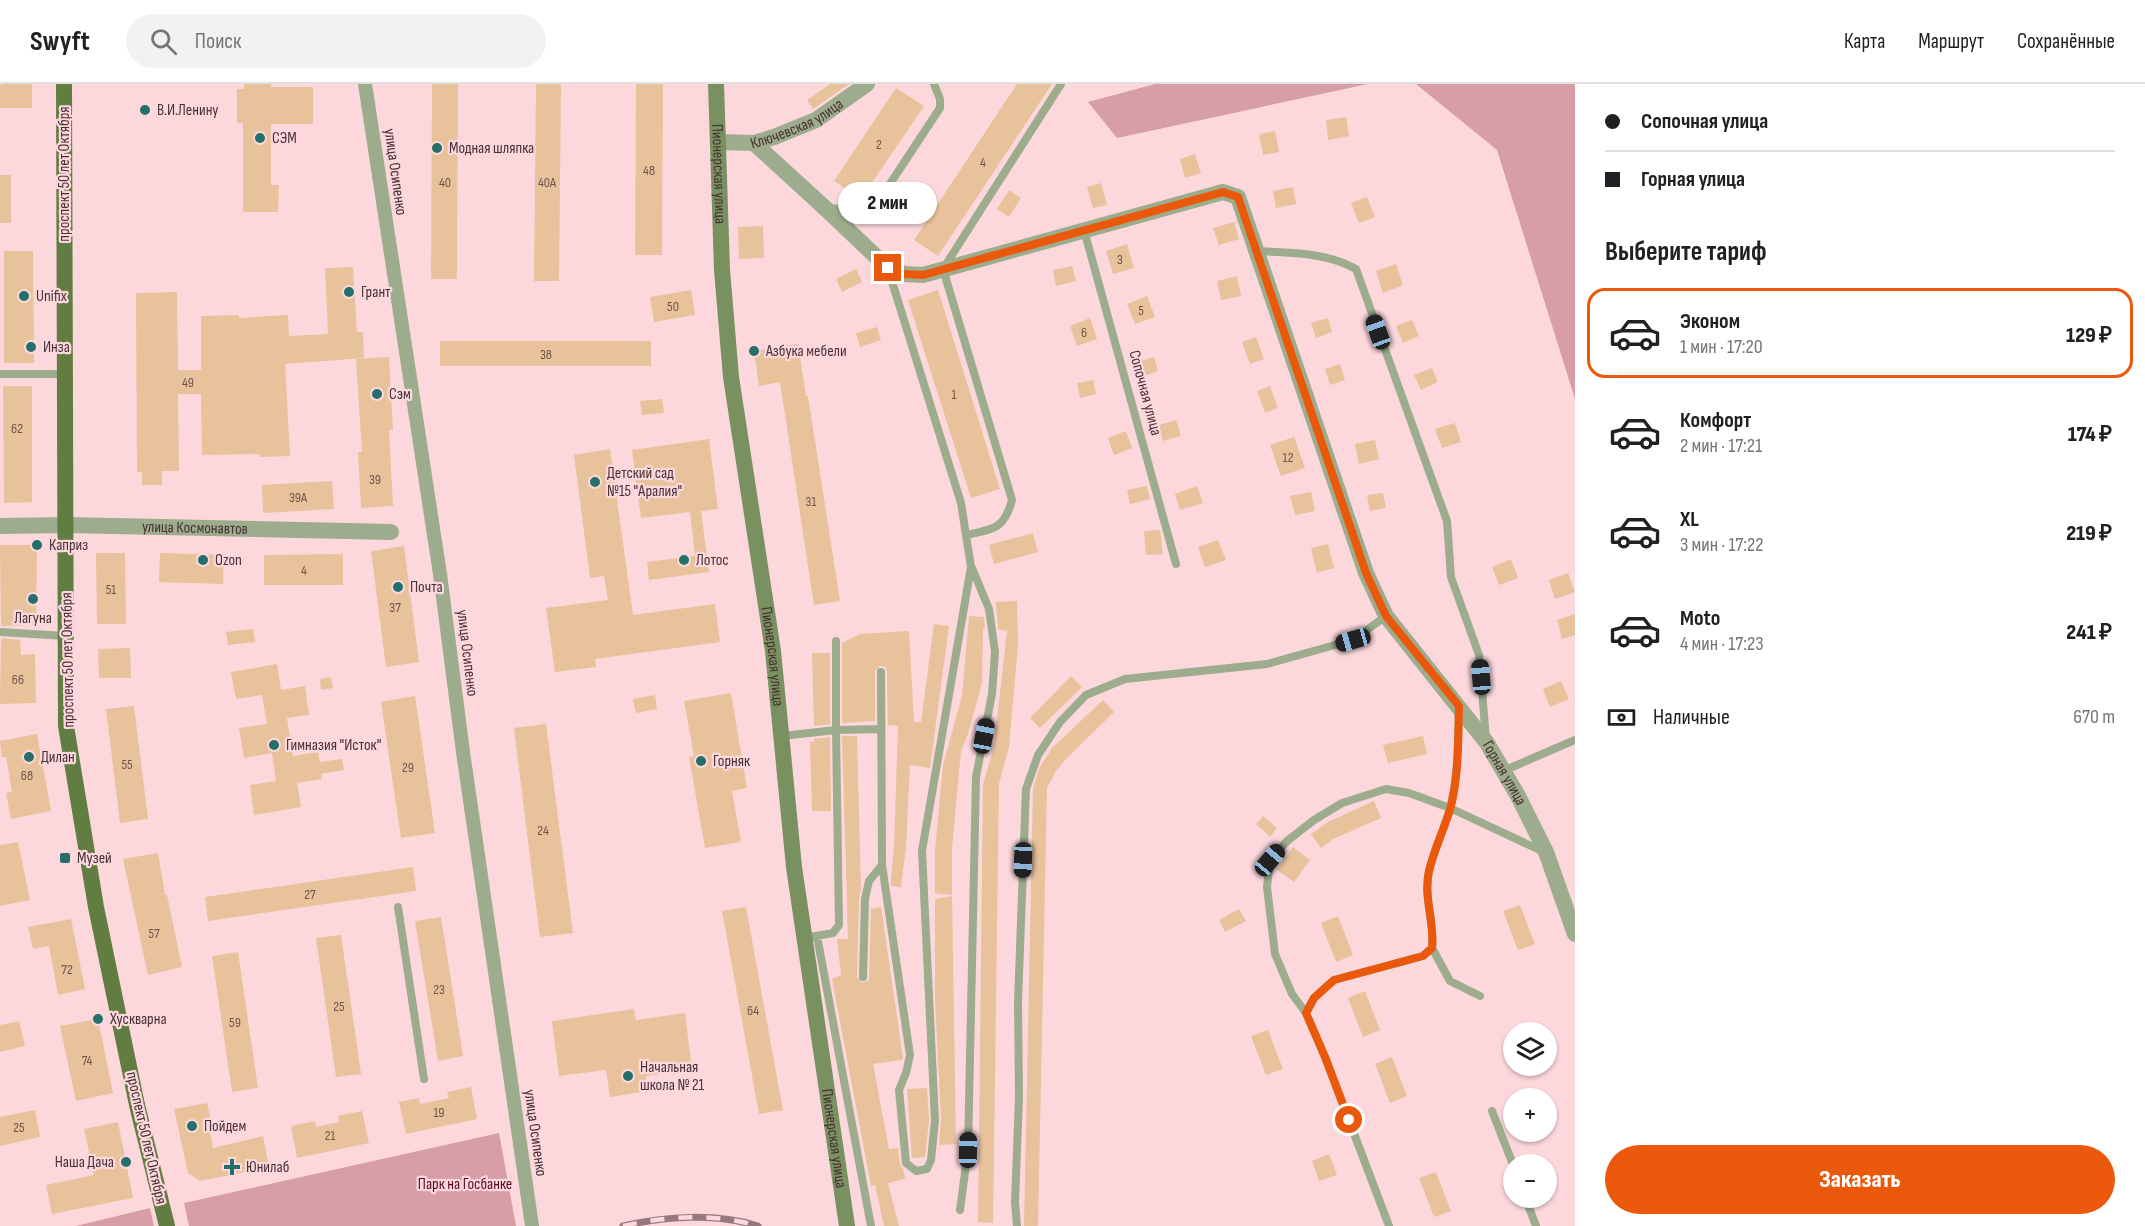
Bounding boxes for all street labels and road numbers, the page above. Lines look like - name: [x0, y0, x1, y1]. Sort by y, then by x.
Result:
- street label: Ключевская улица: [748, 94, 847, 153]
- street label: проспект 50 лет Октября: [55, 106, 74, 242]
- street label: Пионерская улица: [708, 124, 730, 224]
- street label: улица Осипенко: [380, 127, 410, 217]
- street label: Сопочная улица: [1125, 348, 1165, 438]
- street label: улица Космонавтов: [142, 517, 248, 538]
- street label: проспект 50 лет Октября: [57, 592, 79, 728]
- street label: Пионерская улица: [757, 605, 788, 707]
- street label: улица Осипенко: [452, 608, 482, 698]
- street label: Горная улица: [1478, 737, 1531, 808]
- street label: проспект 50 лет Октября: [122, 1070, 170, 1206]
- street label: Пионерская улица: [817, 1087, 851, 1189]
- street label: улица Осипенко: [520, 1088, 550, 1178]

